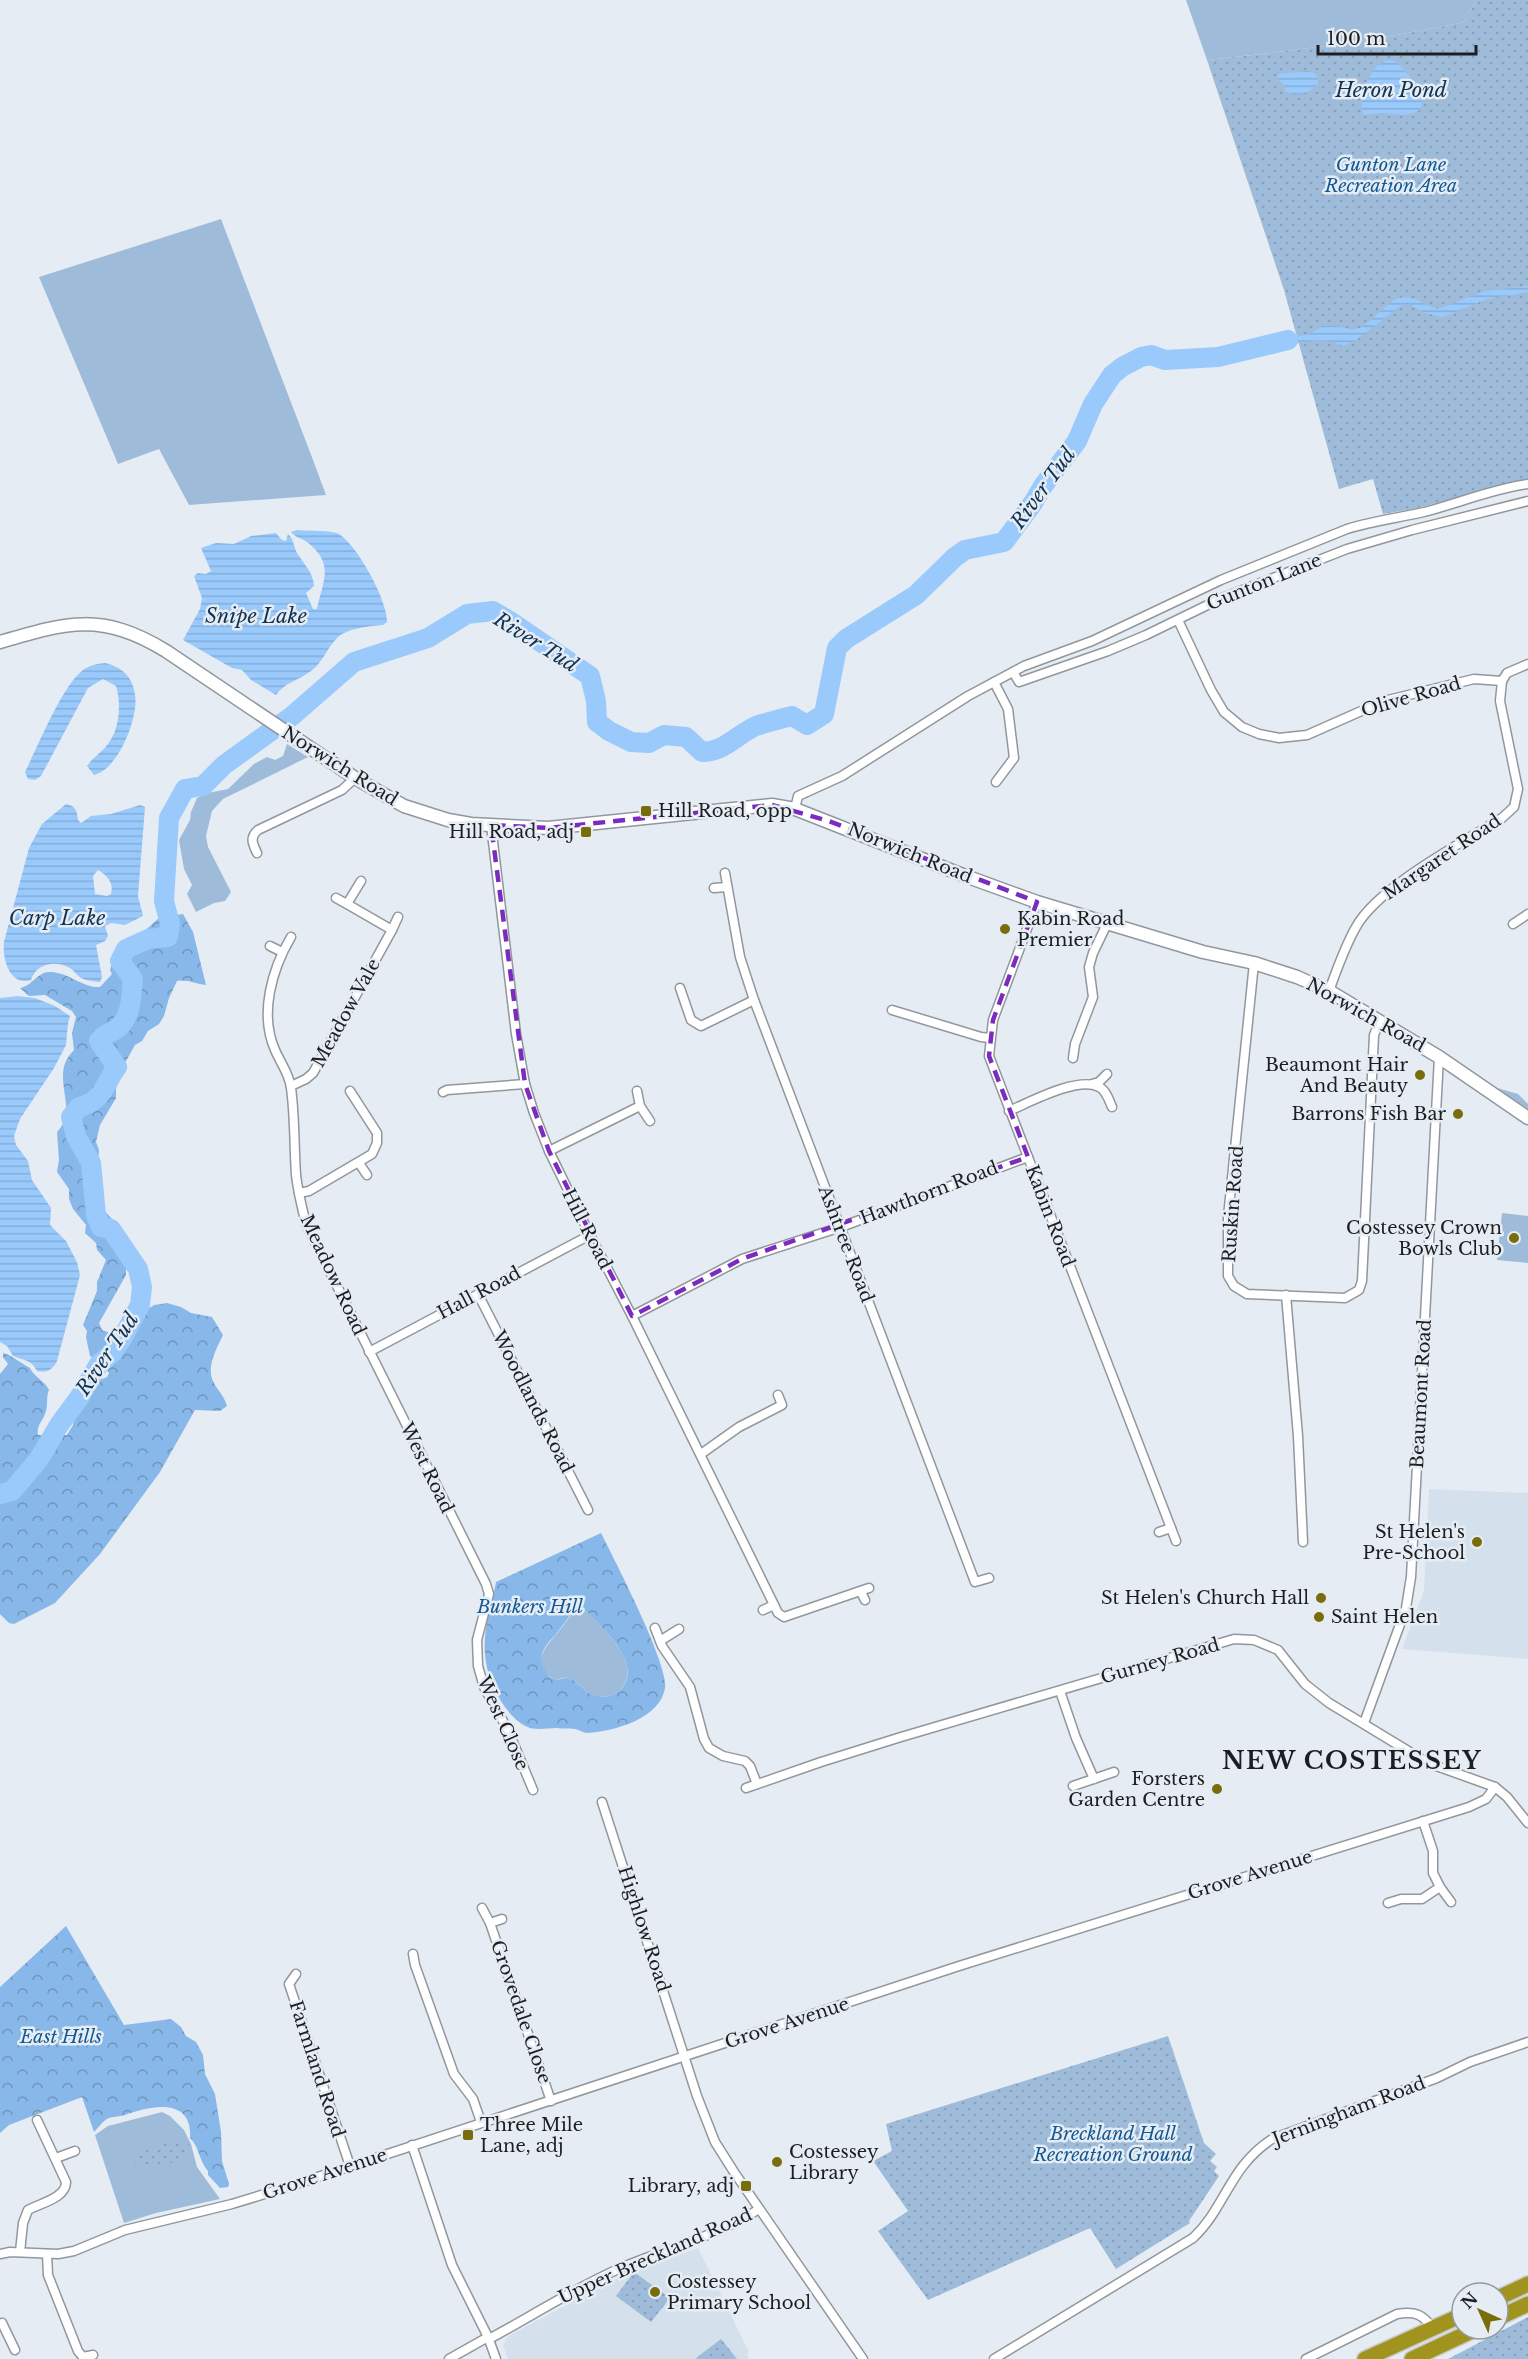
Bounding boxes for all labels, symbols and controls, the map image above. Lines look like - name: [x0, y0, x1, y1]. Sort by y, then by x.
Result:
- scale bar: [1318, 18, 1476, 56]
- text: 100 m: [1327, 28, 1385, 50]
- water label: Heron Pond: [1334, 78, 1447, 102]
- park label: Gunton Lane Recreation Area: [1324, 154, 1457, 197]
- water label: River Tud: [1005, 443, 1080, 534]
- street label: Gunton Lane: [1203, 549, 1325, 615]
- water label: Snipe Lake: [205, 604, 307, 628]
- water label: River Tud: [489, 606, 582, 677]
- street label: Olive Road: [1359, 672, 1463, 722]
- street label: Norwich Road: [278, 722, 402, 810]
- place label: Hill Road, opp: [658, 800, 792, 822]
- marker: Hill Road, opp: [639, 804, 653, 818]
- street label: Margaret Road: [1379, 809, 1505, 905]
- street label: Norwich Road: [844, 818, 976, 888]
- place label: Hill Road, adj: [449, 821, 574, 843]
- marker: Hill Road, adj: [579, 825, 593, 839]
- water label: Carp Lake: [9, 906, 105, 930]
- place label: Kabin Road Premier: [1017, 908, 1124, 951]
- marker: Kabin Road Premier: [998, 922, 1012, 936]
- street label: Meadow Vale: [307, 955, 385, 1071]
- street label: Norwich Road: [1303, 973, 1429, 1057]
- place label: Beaumont Hair And Beauty: [1265, 1054, 1408, 1097]
- marker: Beaumont Hair And Beauty: [1413, 1068, 1427, 1082]
- place label: Barrons Fish Bar: [1291, 1103, 1446, 1125]
- marker: Barrons Fish Bar: [1451, 1107, 1465, 1121]
- street label: Ruskin Road: [1218, 1145, 1248, 1263]
- street label: Hawthorn Road: [857, 1156, 1001, 1230]
- street label: Kabin Road: [1020, 1162, 1080, 1270]
- street label: Ashtree Road: [813, 1182, 878, 1306]
- street label: Hill Road: [557, 1185, 617, 1273]
- street label: Meadow Road: [295, 1211, 371, 1339]
- place label: Costessey Crown Bowls Club: [1346, 1217, 1502, 1260]
- marker: Costessey Crown Bowls Club: [1507, 1231, 1521, 1245]
- street label: Hall Road: [433, 1262, 525, 1324]
- water label: River Tud: [70, 1308, 143, 1401]
- street label: Beaumont Road: [1406, 1319, 1436, 1469]
- street label: Woodlands Road: [487, 1326, 578, 1477]
- street label: West Road: [395, 1418, 458, 1517]
- place label: St Helen's Pre-School: [1363, 1521, 1465, 1564]
- marker: St Helen's Pre-School: [1470, 1535, 1484, 1549]
- place label: St Helen's Church Hall: [1101, 1587, 1309, 1609]
- marker: St Helen's Church Hall: [1314, 1591, 1328, 1605]
- park label: Bunkers Hill: [476, 1596, 583, 1618]
- place label: Saint Helen: [1331, 1606, 1438, 1628]
- marker: Saint Helen: [1312, 1610, 1326, 1624]
- street label: Gurney Road: [1098, 1633, 1222, 1689]
- street label: West Close: [472, 1672, 534, 1774]
- district label: NEW COSTESSEY: [1222, 1746, 1482, 1775]
- place label: Forsters Garden Centre: [1068, 1768, 1205, 1811]
- marker: Forsters Garden Centre: [1210, 1782, 1224, 1796]
- street label: Grove Avenue: [1185, 1846, 1315, 1904]
- street label: Highlow Road: [613, 1863, 675, 1995]
- street label: Grovedale Close: [486, 1937, 556, 2087]
- street label: Grove Avenue: [722, 1993, 852, 2053]
- street label: Farmland Road: [284, 1998, 350, 2140]
- park label: East Hills: [19, 2026, 102, 2048]
- street label: Jerningham Road: [1268, 2072, 1429, 2151]
- place label: Three Mile Lane, adj: [480, 2114, 583, 2157]
- park label: Breckland Hall Recreation Ground: [1033, 2123, 1193, 2166]
- marker: Three Mile Lane, adj: [461, 2128, 475, 2142]
- place label: Costessey Library: [789, 2141, 879, 2184]
- street label: Grove Avenue: [260, 2144, 390, 2204]
- marker: Costessey Library: [770, 2155, 784, 2169]
- place label: Library, adj: [628, 2175, 734, 2197]
- marker: Library, adj: [739, 2179, 753, 2193]
- street label: Upper Breckland Road: [555, 2203, 755, 2309]
- place label: Costessey Primary School: [667, 2271, 811, 2314]
- north arrow: [1450, 2281, 1510, 2341]
- marker: Costessey Primary School: [648, 2285, 662, 2299]
- text: N: [1457, 2288, 1482, 2313]

